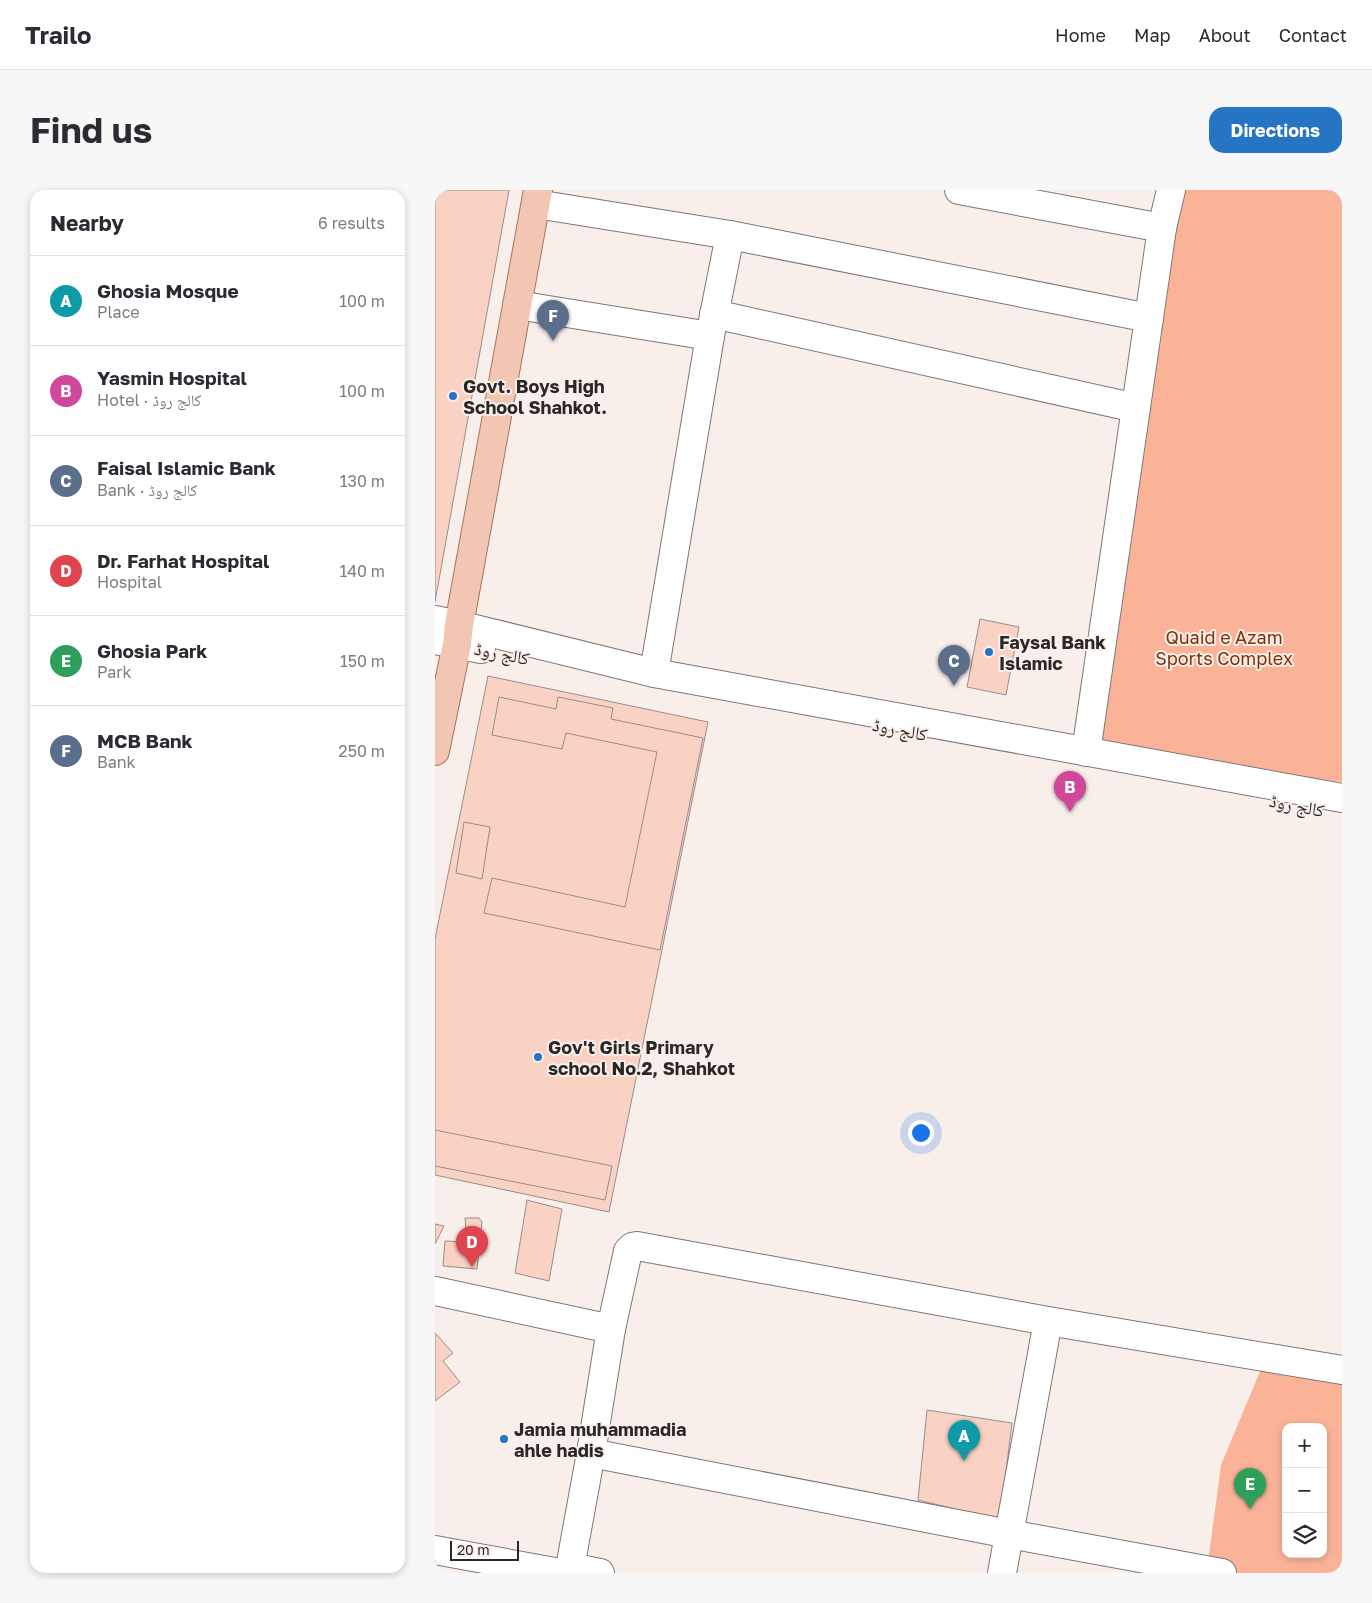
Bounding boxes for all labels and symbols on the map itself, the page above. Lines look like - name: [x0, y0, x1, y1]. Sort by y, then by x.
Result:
- pin: F: [537, 300, 569, 341]
- place label: Govt. Boys High School Shahkot.: [463, 375, 607, 418]
- marker: Govt. Boys High School Shahkot.: [447, 390, 459, 402]
- park label: Quaid e Azam Sports Complex: [1155, 626, 1293, 669]
- place label: Faysal Bank Islamic: [999, 631, 1106, 674]
- street label: کالج روڈ: [472, 637, 532, 671]
- pin: C: [938, 645, 970, 686]
- marker: Faysal Bank Islamic: [983, 646, 995, 658]
- street label: کالج روڈ: [870, 713, 930, 747]
- pin: B: [1054, 771, 1086, 812]
- street label: کالج روڈ: [1267, 789, 1327, 823]
- place label: Gov't Girls Primary school No.2, Shahkot: [548, 1036, 735, 1079]
- marker: Gov't Girls Primary school No.2, Shahkot: [532, 1051, 544, 1063]
- your location: [908, 1120, 934, 1146]
- pin: D: [456, 1226, 488, 1267]
- place label: Jamia muhammadia ahle hadis: [514, 1418, 687, 1461]
- pin: A: [948, 1420, 980, 1461]
- marker: Jamia muhammadia ahle hadis: [498, 1433, 510, 1445]
- pin: E: [1234, 1468, 1266, 1509]
- scale bar: [450, 1538, 519, 1561]

